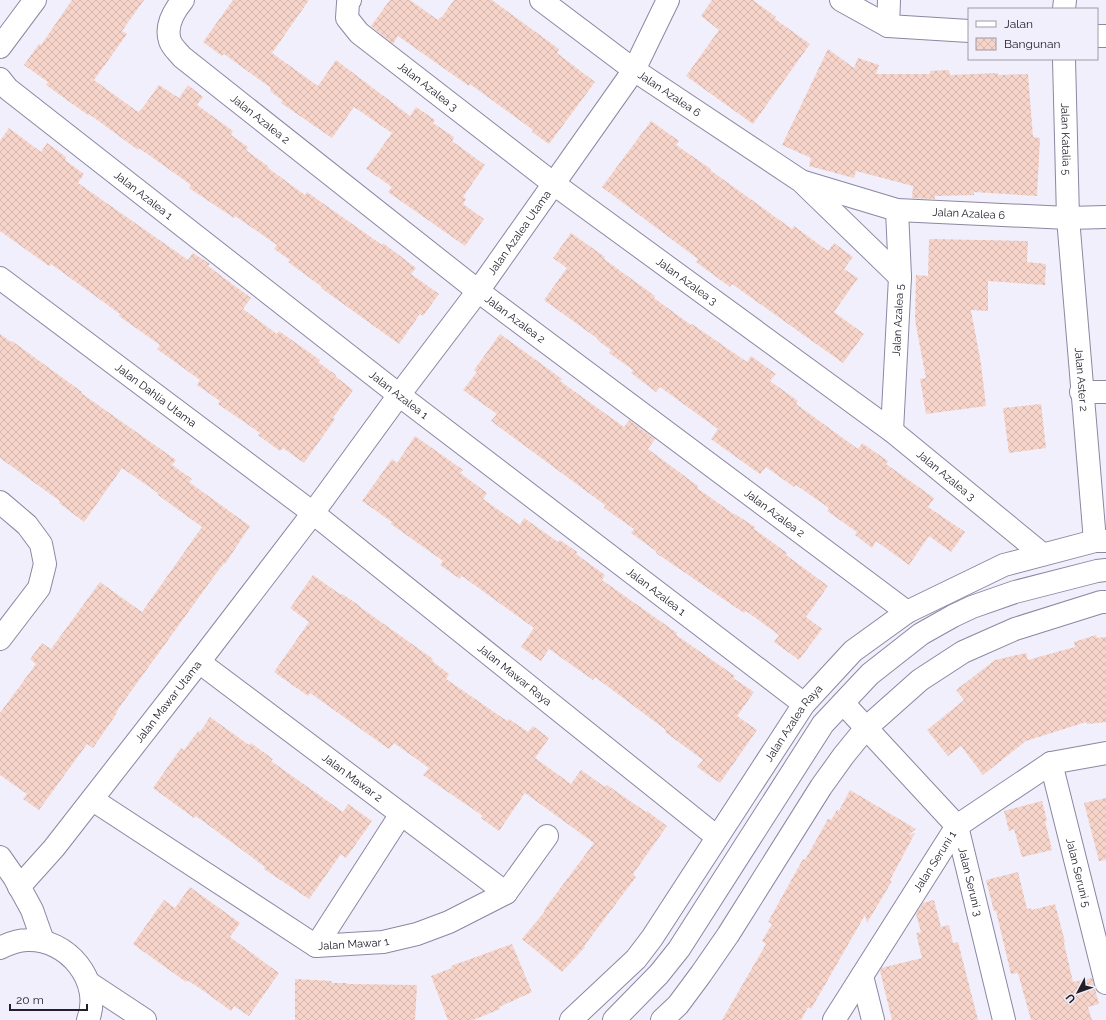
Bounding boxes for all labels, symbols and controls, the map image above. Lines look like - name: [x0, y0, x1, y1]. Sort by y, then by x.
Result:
- legend: [968, 8, 1098, 60]
- text: Jalan: [1004, 17, 1033, 31]
- text: Bangunan: [1004, 37, 1061, 51]
- street label: Jalan Azalea 3: [395, 59, 460, 114]
- street label: Jalan Azalea 6: [636, 68, 704, 119]
- street label: Jalan Azalea 2: [228, 92, 293, 147]
- street label: Jalan Katalia 5: [1059, 103, 1073, 175]
- street label: Jalan Azalea 1: [112, 168, 176, 222]
- street label: Jalan Azalea Utama: [485, 188, 553, 277]
- street label: Jalan Azalea 6: [932, 205, 1006, 222]
- street label: Jalan Azalea 3: [654, 255, 720, 308]
- street label: Jalan Azalea 5: [889, 284, 906, 357]
- street label: Jalan Azalea 2: [483, 292, 548, 346]
- street label: Jalan Aster 2: [1072, 347, 1091, 412]
- street label: Jalan Dahlia Utama: [113, 360, 199, 430]
- street label: Jalan Azalea 1: [367, 368, 431, 422]
- street label: Jalan Azalea 3: [914, 447, 978, 503]
- street label: Jalan Azalea 2: [742, 486, 808, 540]
- street label: Jalan Azalea 1: [624, 565, 689, 618]
- street label: Jalan Mawar Raya: [475, 641, 554, 708]
- street label: Jalan Mawar Utama: [132, 658, 204, 745]
- street label: Jalan Azalea Raya: [762, 682, 825, 764]
- street label: Jalan Mawar 2: [320, 751, 385, 804]
- street label: Jalan Seruni 1: [911, 828, 959, 894]
- street label: Jalan Seruni 5: [1064, 837, 1093, 908]
- street label: Jalan Seruni 3: [956, 846, 985, 918]
- street label: Jalan Mawar 1: [318, 934, 390, 952]
- north arrow: [1058, 972, 1098, 1012]
- scale bar: [10, 986, 87, 1012]
- text: U: [1063, 991, 1078, 1006]
- text: 20 m: [16, 993, 44, 1007]

